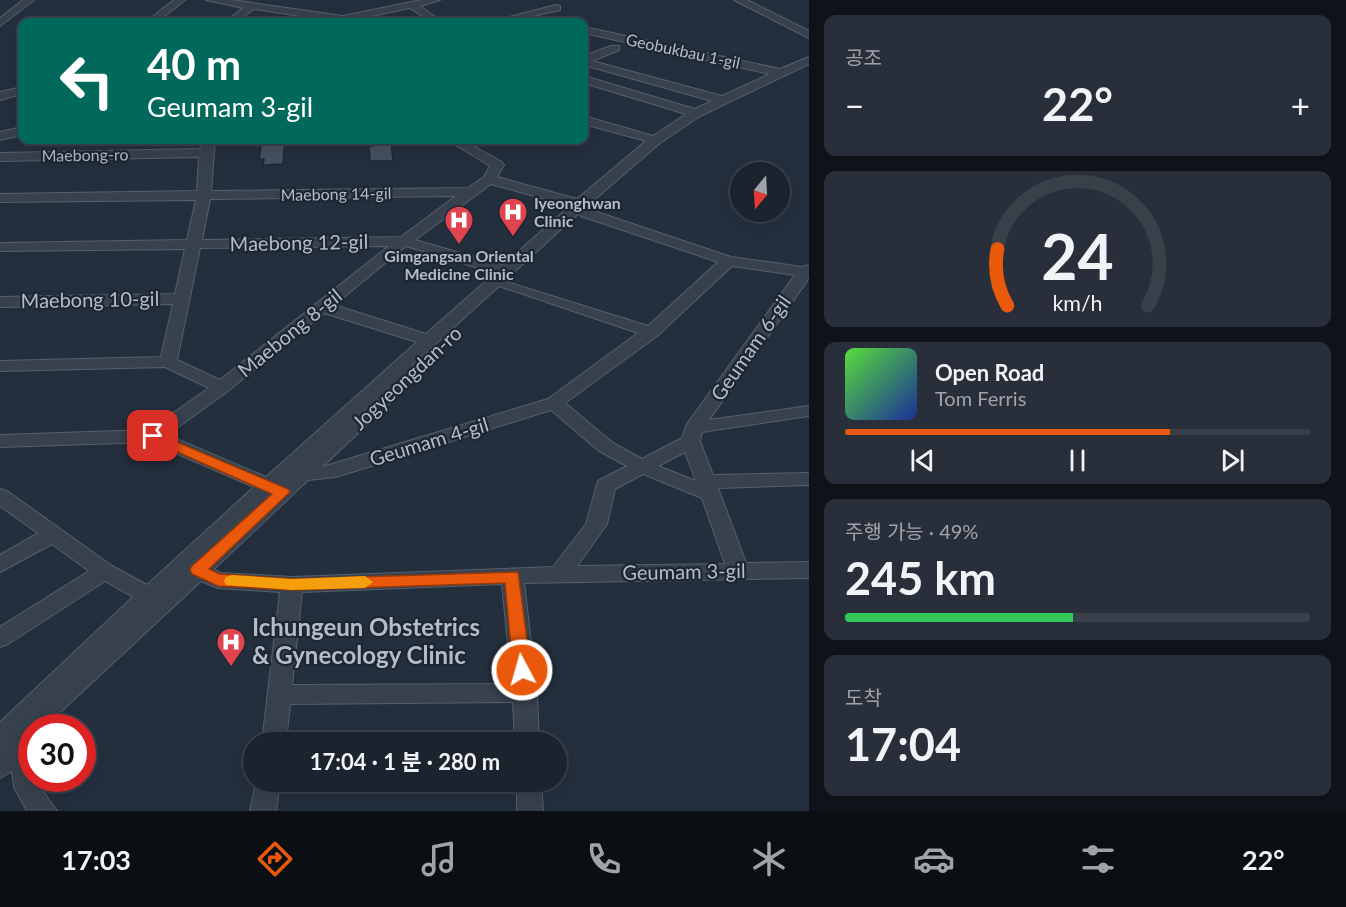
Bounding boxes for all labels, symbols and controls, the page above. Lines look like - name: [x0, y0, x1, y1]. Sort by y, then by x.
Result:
- street label: Geobukbau 1-gil: [624, 29, 742, 72]
- text: 40 m: [147, 39, 241, 89]
- icon: left: [48, 42, 126, 120]
- text: 공조: [845, 45, 882, 69]
- text: 22°: [1042, 77, 1113, 131]
- text: −: [845, 85, 864, 125]
- text: +: [1291, 85, 1310, 125]
- text: Geumam 3-gil: [147, 90, 313, 123]
- street label: Maebong-ro: [41, 144, 129, 165]
- north arrow: [730, 162, 790, 222]
- map controls: [730, 162, 790, 222]
- street label: Maebong 14-gil: [280, 183, 392, 204]
- place label: Iyeonghwan Clinic: [534, 193, 621, 230]
- hospital icon: Iyeonghwan Clinic: [497, 196, 529, 238]
- hospital icon: Gimgangsan Oriental Medicine Clinic: [443, 204, 475, 246]
- text: 24: [1041, 218, 1114, 293]
- street label: Maebong 12-gil: [230, 229, 368, 255]
- place label: Gimgangsan Oriental Medicine Clinic: [384, 246, 534, 283]
- street label: Maebong 8-gil: [232, 283, 346, 381]
- street label: Maebong 10-gil: [21, 286, 159, 312]
- street label: Geumam 6-gil: [705, 290, 795, 405]
- text: km/h: [1052, 291, 1103, 317]
- street label: Jogyeongdan-ro: [347, 320, 466, 434]
- text: Open Road: [935, 359, 1044, 386]
- text: Tom Ferris: [935, 386, 1026, 410]
- pin: [127, 410, 178, 461]
- street label: Geumam 4-gil: [366, 412, 491, 471]
- icon: arrive: [136, 419, 169, 452]
- icon: previous: [906, 444, 939, 477]
- icon: pause: [1061, 444, 1094, 477]
- icon: next: [1216, 444, 1249, 477]
- text: 주행 가능 · 49%: [845, 519, 978, 543]
- text: 245 km: [845, 551, 996, 605]
- street label: Geumam 3-gil: [622, 558, 746, 584]
- place label: Ichungeun Obstetrics & Gynecology Clinic: [252, 612, 480, 669]
- hospital icon: Ichungeun Obstetrics & Gynecology Clinic: [215, 626, 247, 668]
- position arrow: [490, 638, 554, 702]
- text: 도착: [845, 685, 882, 709]
- speed limit sign: 30: [18, 714, 96, 792]
- text: 17:04: [845, 717, 961, 771]
- text: 17:04 · 1 분 · 280 m: [310, 748, 500, 775]
- icon: directions: [254, 838, 296, 880]
- icon: music: [418, 838, 460, 880]
- icon: phone: [583, 838, 625, 880]
- icon: climate: [748, 838, 790, 880]
- icon: car: [913, 838, 955, 880]
- icon: filters: [1077, 838, 1119, 880]
- text: 17:03: [61, 843, 131, 876]
- text: 22°: [1242, 843, 1285, 876]

